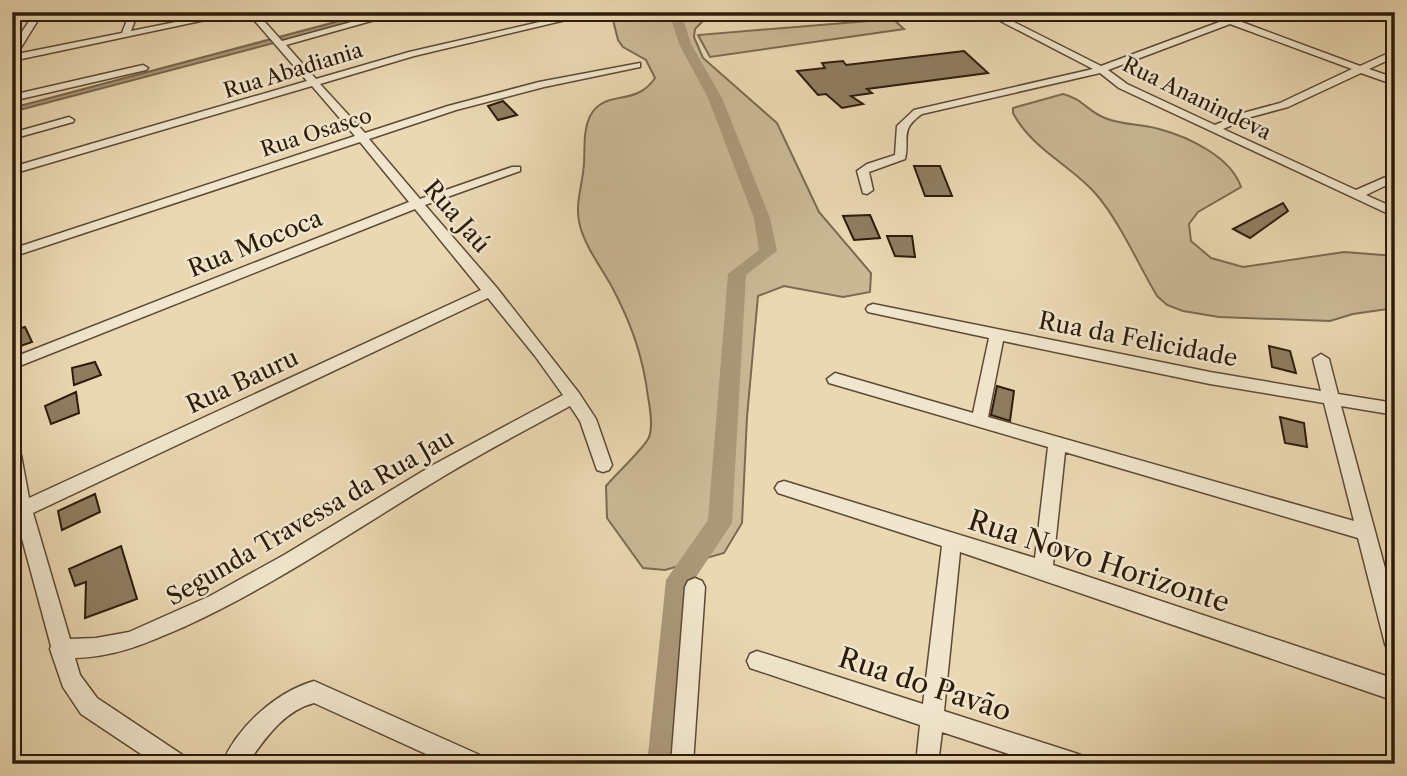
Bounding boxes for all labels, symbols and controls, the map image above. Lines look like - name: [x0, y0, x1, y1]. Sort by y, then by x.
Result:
- street label: Rua Abadiania: [220, 37, 366, 103]
- street label: Rua Ananindeva: [1119, 51, 1276, 145]
- street label: Rua Osasco: [257, 102, 375, 162]
- street label: Rua Jaú: [418, 174, 497, 259]
- street label: Rua Mococa: [184, 203, 327, 283]
- street label: Rua da Felicidade: [1036, 305, 1240, 373]
- street label: Rua Bauru: [181, 342, 303, 420]
- street label: Segunda Travessa da Rua Jau: [161, 423, 459, 611]
- street label: Rua Novo Horizonte: [964, 503, 1234, 619]
- street label: Rua do Pavão: [834, 640, 1016, 728]

